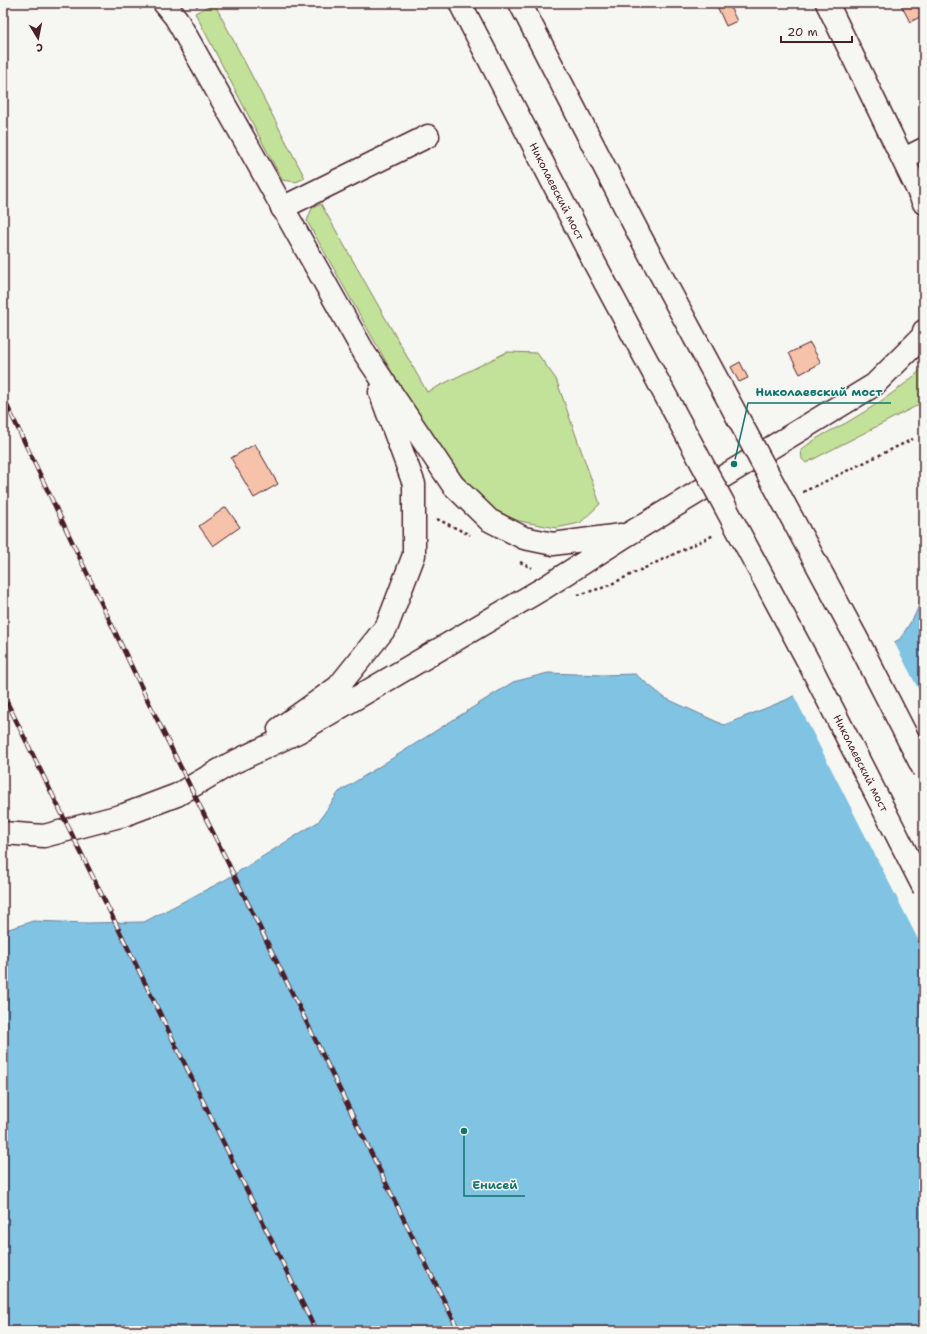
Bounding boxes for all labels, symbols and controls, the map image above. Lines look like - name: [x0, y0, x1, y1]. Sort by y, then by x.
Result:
- north arrow: [18, 18, 58, 58]
- scale bar: [781, 18, 852, 44]
- text: 20 m: [787, 24, 818, 40]
- text: С: [35, 39, 44, 55]
- street label: Николаевский мост: [525, 140, 588, 243]
- callout: Николаевский мост: [748, 379, 891, 403]
- text: Николаевский мост: [756, 384, 883, 400]
- street label: Николаевский мост: [829, 712, 892, 815]
- callout: Енисей: [464, 1172, 525, 1196]
- text: Енисей: [472, 1177, 518, 1193]

